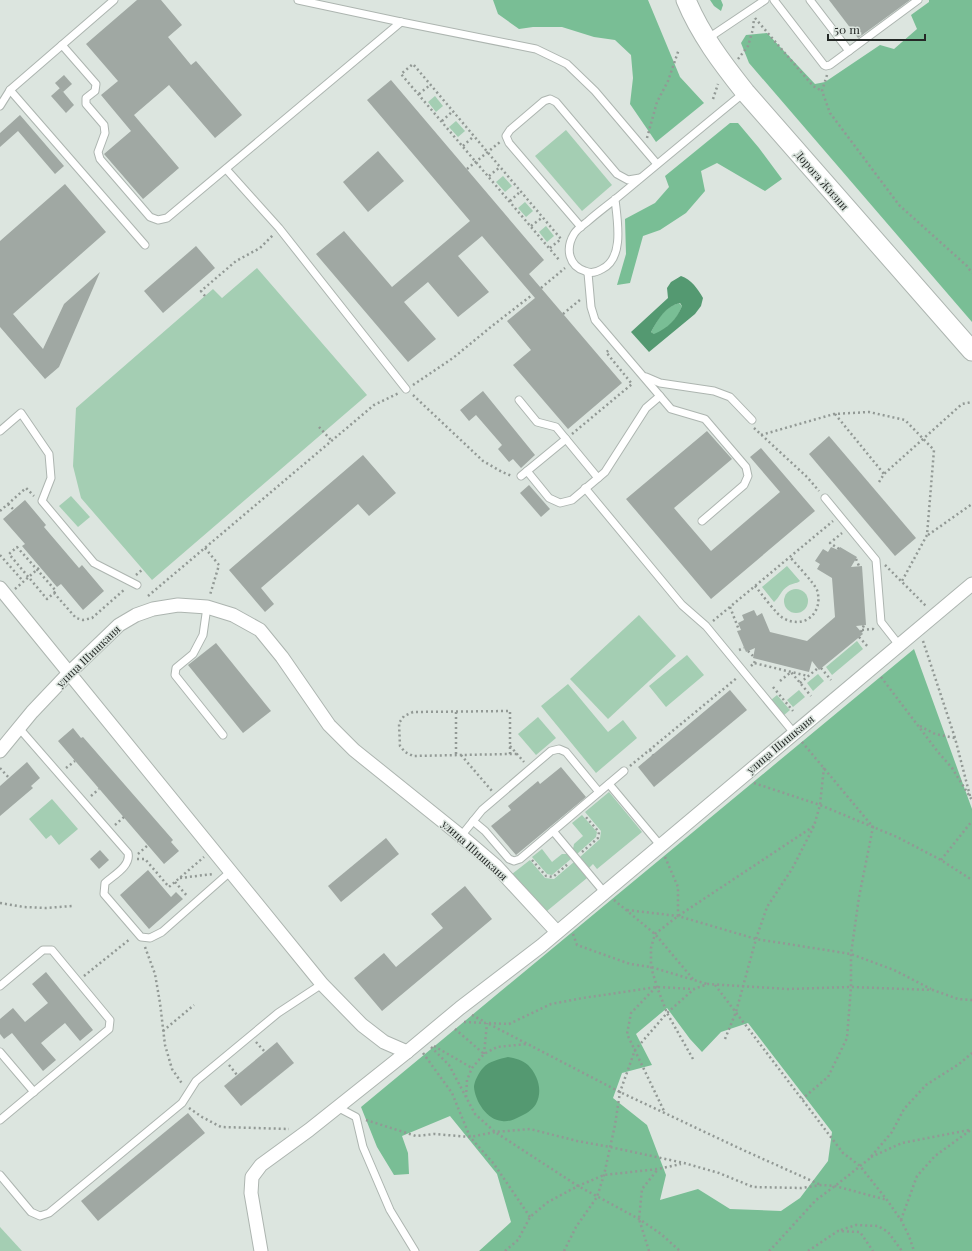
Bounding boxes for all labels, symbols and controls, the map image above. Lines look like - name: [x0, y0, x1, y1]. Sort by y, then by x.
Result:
- scale bar: [828, 16, 925, 42]
- text: 50 m: [834, 21, 860, 37]
- street label: Дорога Жизни: [792, 147, 852, 213]
- street label: улица Шишканя: [52, 621, 124, 691]
- street label: улица Шишканя: [742, 711, 817, 777]
- street label: улица Шишканя: [438, 816, 511, 884]

